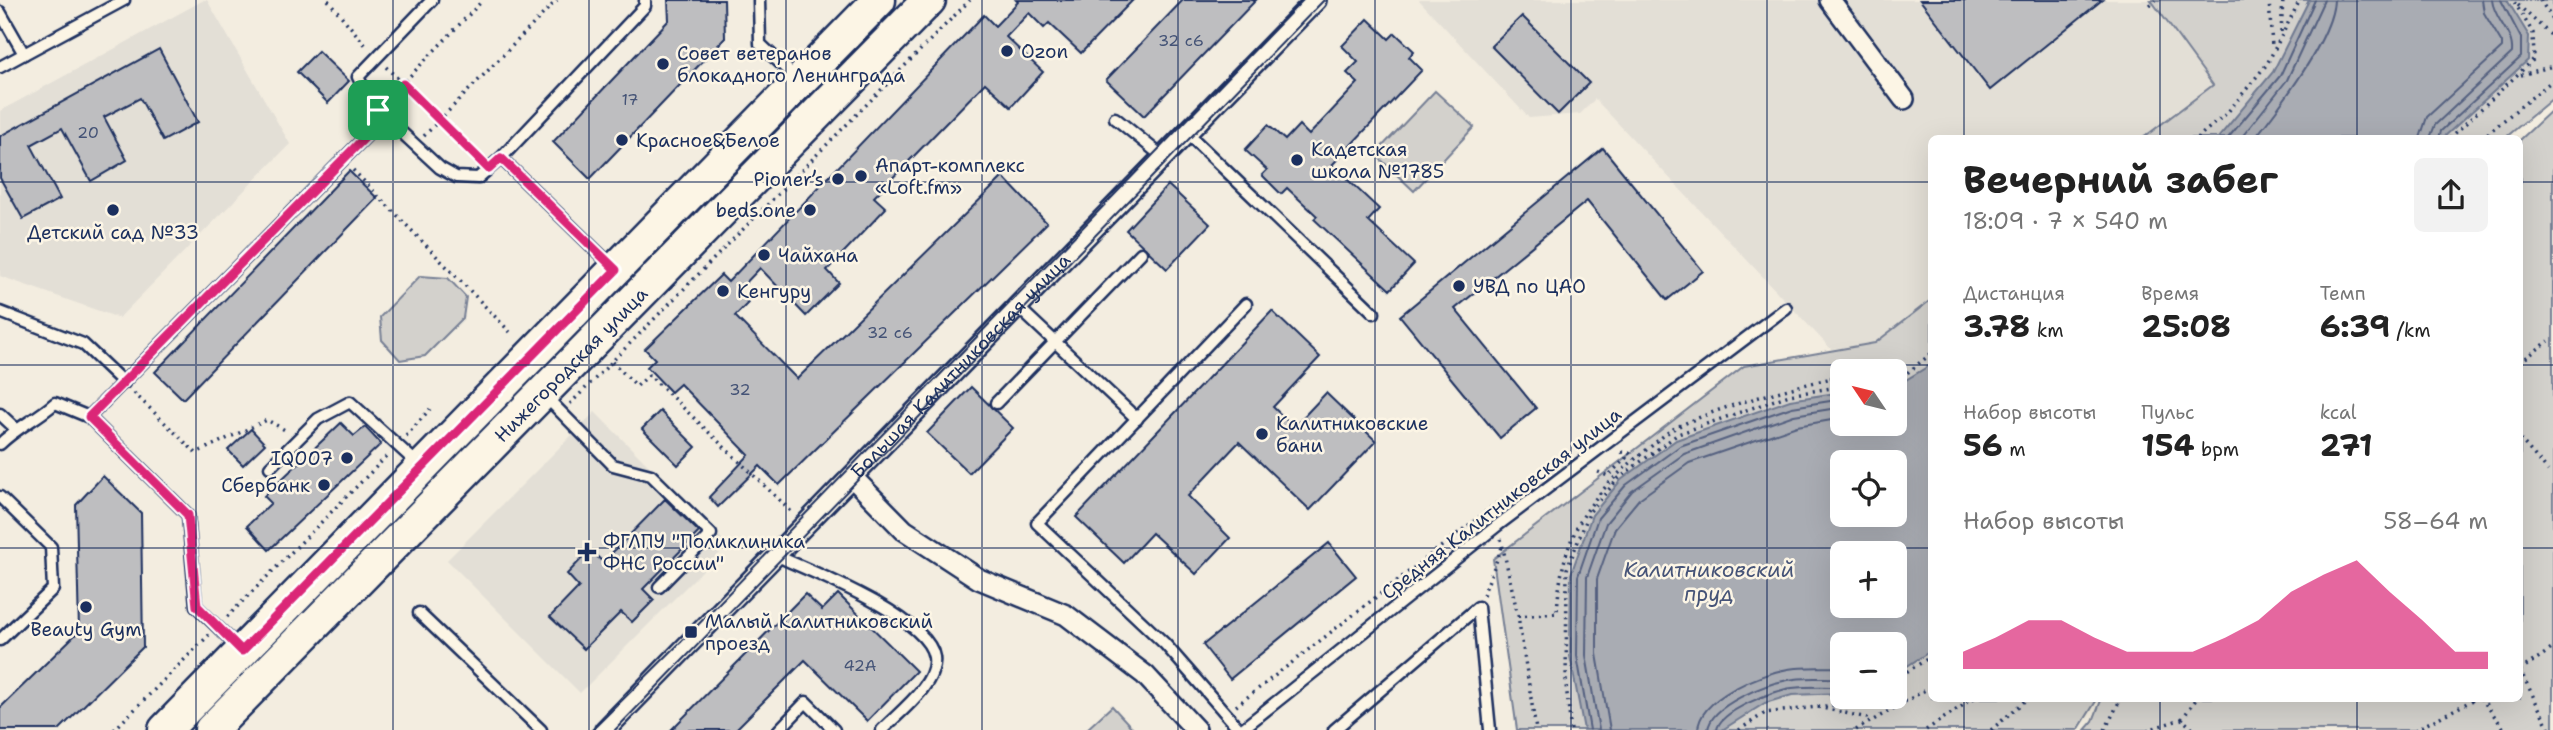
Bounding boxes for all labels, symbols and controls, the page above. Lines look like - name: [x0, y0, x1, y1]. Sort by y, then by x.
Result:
- house number: 32 с6: [1158, 30, 1204, 51]
- place label: Ozon: [1021, 39, 1068, 64]
- place label: Совет ветеранов блокадного Ленинграда: [677, 41, 905, 88]
- marker: Ozon: [999, 43, 1015, 59]
- marker: Совет ветеранов блокадного Ленинграда: [655, 56, 671, 72]
- pin: [348, 80, 408, 140]
- house number: 17: [621, 89, 639, 110]
- icon: arrive: [359, 91, 397, 129]
- house number: 20: [77, 122, 99, 143]
- place label: Красное&Белое: [636, 128, 780, 153]
- marker: Красное&Белое: [614, 132, 630, 148]
- place label: Кадетская школа №1785: [1311, 137, 1445, 184]
- marker: Кадетская школа №1785: [1289, 152, 1305, 168]
- place label: Апарт-комплекс «Loft.fm»: [875, 153, 1025, 200]
- text: Вечерний забег: [1963, 154, 2278, 205]
- button: share: [2414, 158, 2488, 232]
- place label: Pioner’s: [754, 167, 824, 192]
- marker: Апарт-комплекс «Loft.fm»: [853, 168, 869, 184]
- marker: Pioner’s: [830, 171, 846, 187]
- place label: beds.one: [716, 198, 796, 223]
- marker: Детский сад №33: [105, 202, 121, 218]
- marker: beds.one: [802, 202, 818, 218]
- text: 18:09 · 7 × 540 m: [1963, 206, 2168, 236]
- place label: Детский сад №33: [27, 220, 199, 245]
- place label: Чайхана: [778, 243, 858, 268]
- marker: Чайхана: [756, 247, 772, 263]
- street label: Большая Калитниковская улица: [845, 248, 1076, 484]
- place label: УВД по ЦАО: [1473, 274, 1586, 299]
- marker: УВД по ЦАО: [1451, 278, 1467, 294]
- place label: Кенгуру: [737, 279, 811, 304]
- street label: Нижегородская улица: [489, 281, 653, 448]
- text: Дистанция: [1963, 281, 2065, 306]
- text: Время: [2141, 281, 2199, 306]
- text: Темп: [2320, 281, 2366, 306]
- marker: Кенгуру: [715, 283, 731, 299]
- text: 3.78: [1963, 306, 2030, 347]
- text: 25:08: [2141, 306, 2231, 347]
- text: 6:39: [2320, 306, 2390, 347]
- text: km: [2030, 318, 2064, 343]
- text: /km: [2390, 318, 2431, 343]
- house number: 32 с6: [867, 322, 913, 343]
- north arrow: [1830, 359, 1908, 436]
- map controls: [1830, 359, 1907, 709]
- house number: 32: [729, 379, 751, 400]
- text: Набор высоты: [1963, 400, 2096, 425]
- text: Пульс: [2141, 400, 2195, 425]
- text: kcal: [2320, 400, 2357, 425]
- street label: Средняя Калитниковская улица: [1376, 402, 1626, 605]
- place label: Калитниковские бани: [1276, 411, 1428, 458]
- text: 56: [1963, 425, 2003, 466]
- text: 154: [2141, 425, 2194, 466]
- text: 271: [2320, 425, 2373, 466]
- marker: Калитниковские бани: [1254, 426, 1270, 442]
- text: m: [2003, 437, 2026, 462]
- text: bpm: [2194, 437, 2239, 462]
- place label: IQ007: [271, 446, 333, 471]
- marker: IQ007: [339, 450, 355, 466]
- button: locate: [1830, 450, 1907, 527]
- place label: Сбербанк: [221, 473, 310, 498]
- marker: Сбербанк: [316, 477, 332, 493]
- text: Набор высоты: [1963, 506, 2124, 536]
- text: 58–64 m: [2383, 506, 2488, 536]
- place label: ФГЛПУ "Поликлиника ФНС России": [603, 529, 805, 576]
- button: +: [1830, 541, 1907, 618]
- marker: ФГЛПУ "Поликлиника ФНС России": [577, 542, 597, 562]
- water label: Калитниковский пруд: [1624, 556, 1794, 608]
- marker: Beauty Gym: [78, 599, 94, 615]
- place label: Малый Калитниковский проезд: [705, 609, 933, 656]
- place label: Beauty Gym: [30, 617, 142, 642]
- marker: Малый Калитниковский проезд: [683, 624, 699, 640]
- button: −: [1830, 632, 1907, 709]
- house number: 42А: [844, 655, 876, 676]

